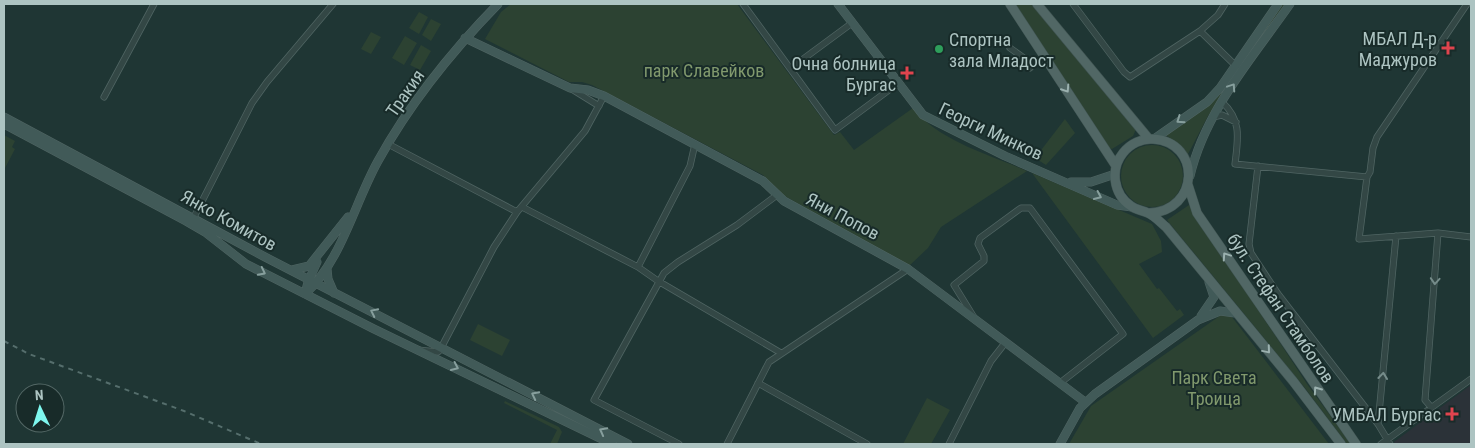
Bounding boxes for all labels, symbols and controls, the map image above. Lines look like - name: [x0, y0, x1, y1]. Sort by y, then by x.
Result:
- place label: МБАЛ Д-р Маджуров: [1359, 28, 1437, 70]
- place label: Спортна зала Младост: [949, 29, 1054, 71]
- marker: МБАЛ Д-р Маджуров: [1441, 41, 1455, 55]
- marker: Спортна зала Младост: [933, 43, 945, 55]
- place label: Oчна болница Бургас: [791, 53, 896, 95]
- park label: парк Славейков: [644, 60, 764, 81]
- street label: Тракия: [381, 66, 429, 120]
- marker: Oчна болница Бургас: [900, 66, 914, 80]
- one-way arrow: [1060, 83, 1069, 92]
- one-way arrow: [1226, 84, 1235, 93]
- street label: Георги Минков: [936, 98, 1046, 164]
- one-way arrow: [1177, 114, 1186, 123]
- street label: Янко Комитов: [178, 185, 280, 255]
- street label: Яни Попов: [803, 188, 883, 244]
- one-way arrow: [1093, 190, 1102, 200]
- street label: бул. Стефан Стамболов: [1223, 229, 1339, 387]
- one-way arrow: [1223, 252, 1232, 262]
- one-way arrow: [257, 266, 266, 276]
- one-way arrow: [1429, 278, 1440, 286]
- one-way arrow: [371, 309, 380, 319]
- one-way arrow: [1261, 344, 1270, 353]
- one-way arrow: [450, 361, 459, 372]
- park label: Парк Света Троица: [1171, 367, 1257, 409]
- one-way arrow: [1377, 371, 1388, 379]
- north arrow: [15, 383, 65, 433]
- text: N: [34, 387, 44, 403]
- one-way arrow: [1314, 387, 1323, 396]
- one-way arrow: [531, 391, 540, 401]
- place label: УМБАЛ Бургас: [1332, 404, 1441, 425]
- marker: УМБАЛ Бургас: [1445, 407, 1459, 421]
- one-way arrow: [599, 427, 608, 437]

